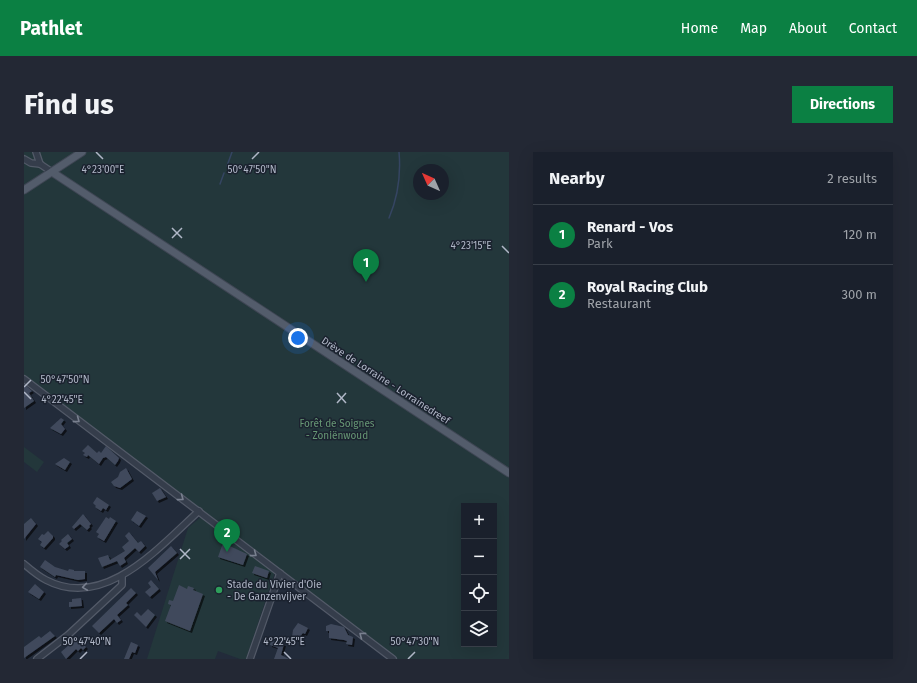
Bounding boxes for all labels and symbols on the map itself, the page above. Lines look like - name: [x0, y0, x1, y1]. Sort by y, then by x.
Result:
- text: 4°23'00"E: [82, 164, 124, 176]
- text: 50°47'50"N: [228, 164, 276, 176]
- north arrow: [413, 164, 449, 200]
- text: 4°23'15"E: [450, 240, 492, 252]
- pin: 1: [353, 249, 379, 282]
- your location: [288, 328, 308, 348]
- street label: Drève de Lorraine - Lorrainedreef: [319, 335, 452, 427]
- text: 50°47'50"N: [41, 374, 89, 386]
- text: 4°22'45"E: [41, 394, 83, 406]
- one-way arrow: [73, 415, 80, 422]
- park label: Forêt de Soignes - Zoniënwoud: [299, 418, 375, 442]
- one-way arrow: [176, 493, 183, 500]
- pin: 2: [214, 519, 240, 552]
- one-way arrow: [250, 549, 257, 556]
- place label: Stade du Vivier d'Oie - De Ganzenvijver: [227, 579, 321, 603]
- one-way arrow: [82, 582, 88, 591]
- marker: Stade du Vivier d'Oie - De Ganzenvijver: [214, 585, 224, 595]
- one-way arrow: [359, 633, 366, 640]
- text: 50°47'40"N: [63, 636, 111, 648]
- text: 4°22'45"E: [263, 636, 305, 648]
- text: 50°47'30"N: [391, 636, 439, 648]

